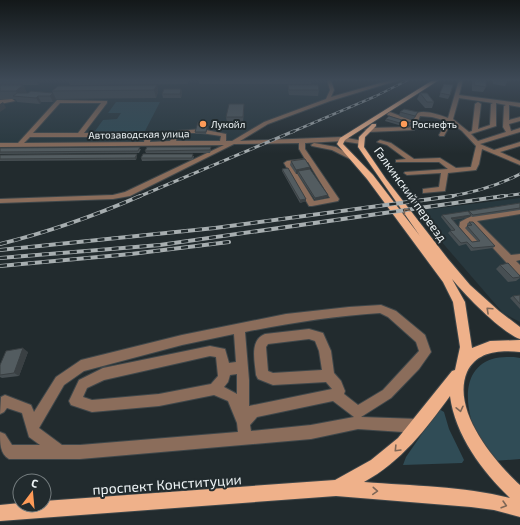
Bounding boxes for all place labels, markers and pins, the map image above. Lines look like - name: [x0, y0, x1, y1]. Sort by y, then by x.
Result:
- place label: Лукойл: [211, 118, 245, 131]
- place label: Роснефть: [412, 118, 457, 130]
- marker: Лукойл: [198, 119, 208, 129]
- marker: Роснефть: [399, 119, 409, 129]

